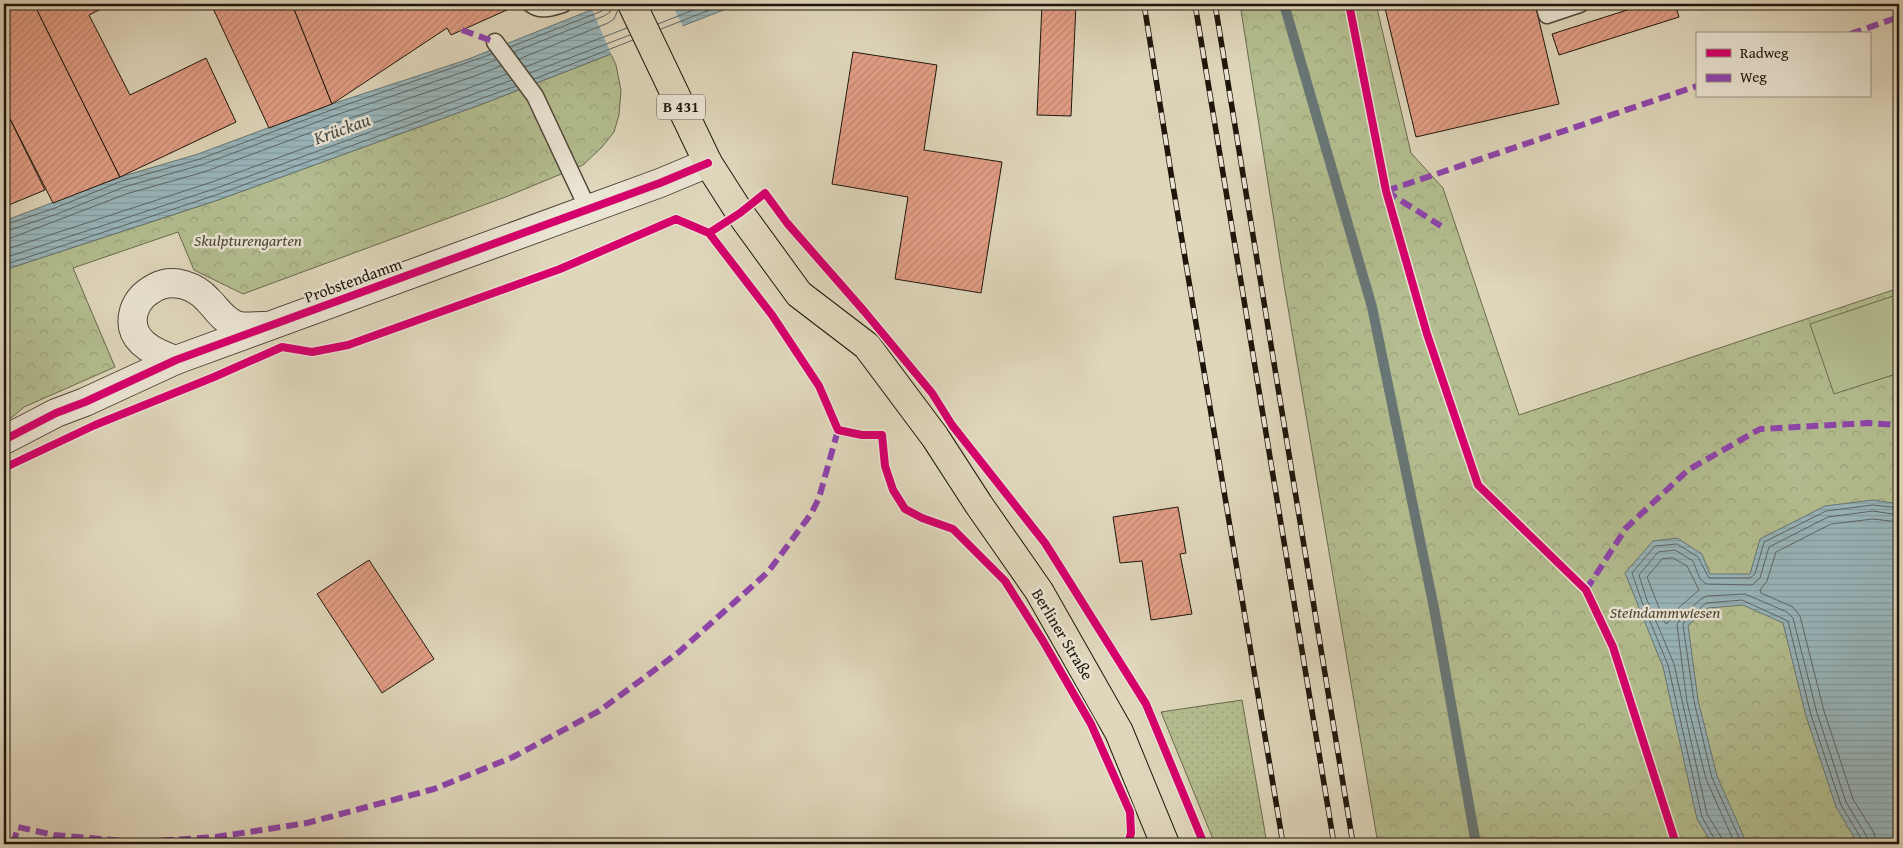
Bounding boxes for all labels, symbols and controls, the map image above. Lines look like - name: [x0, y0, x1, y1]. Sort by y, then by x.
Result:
- legend: [1696, 32, 1870, 98]
- text: Radweg: [1740, 42, 1789, 63]
- text: Weg: [1740, 66, 1767, 87]
- road number: B 431: [657, 94, 705, 120]
- water label: Krückau: [309, 106, 374, 152]
- park label: Skulpturengarten: [194, 228, 302, 252]
- street label: Probstendamm: [301, 251, 405, 309]
- street label: Berliner Straße: [1026, 584, 1100, 684]
- park label: Steindammwiesen: [1610, 600, 1720, 624]

